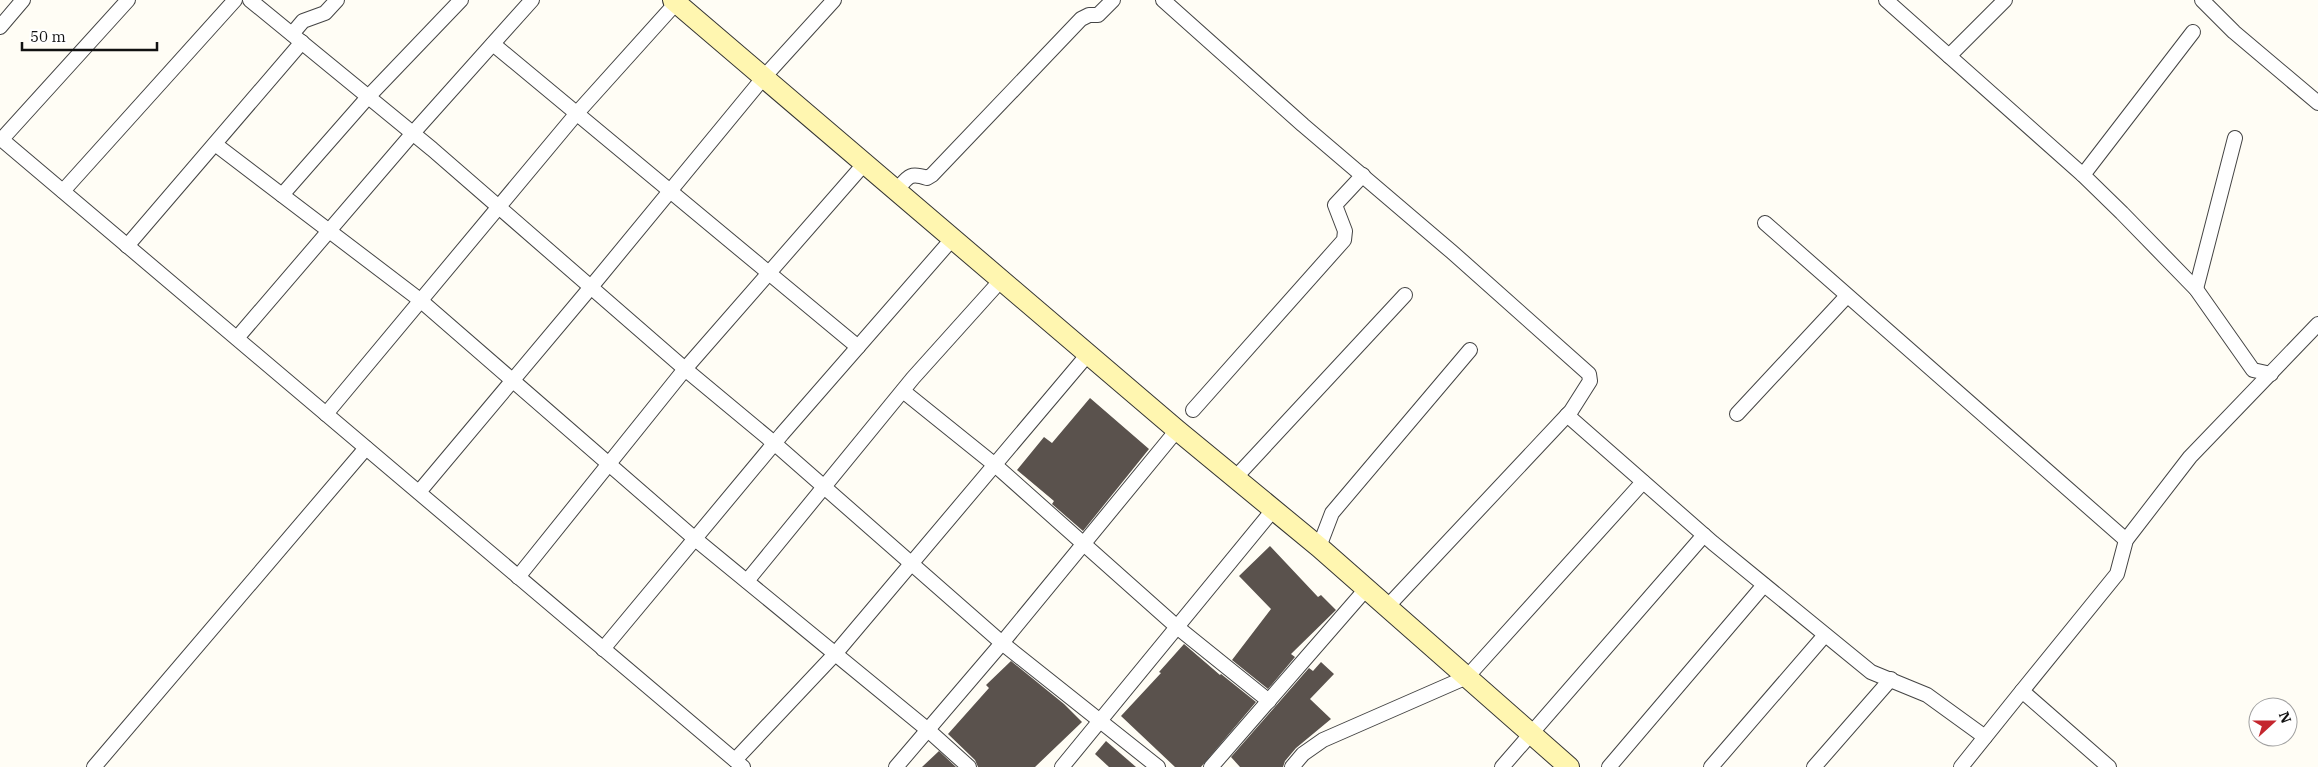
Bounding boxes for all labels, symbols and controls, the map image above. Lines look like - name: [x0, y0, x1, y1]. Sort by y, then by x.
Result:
- scale bar: [22, 20, 158, 52]
- text: 50 m: [30, 27, 66, 46]
- north arrow: [2248, 697, 2298, 747]
- text: N: [2275, 709, 2296, 726]

